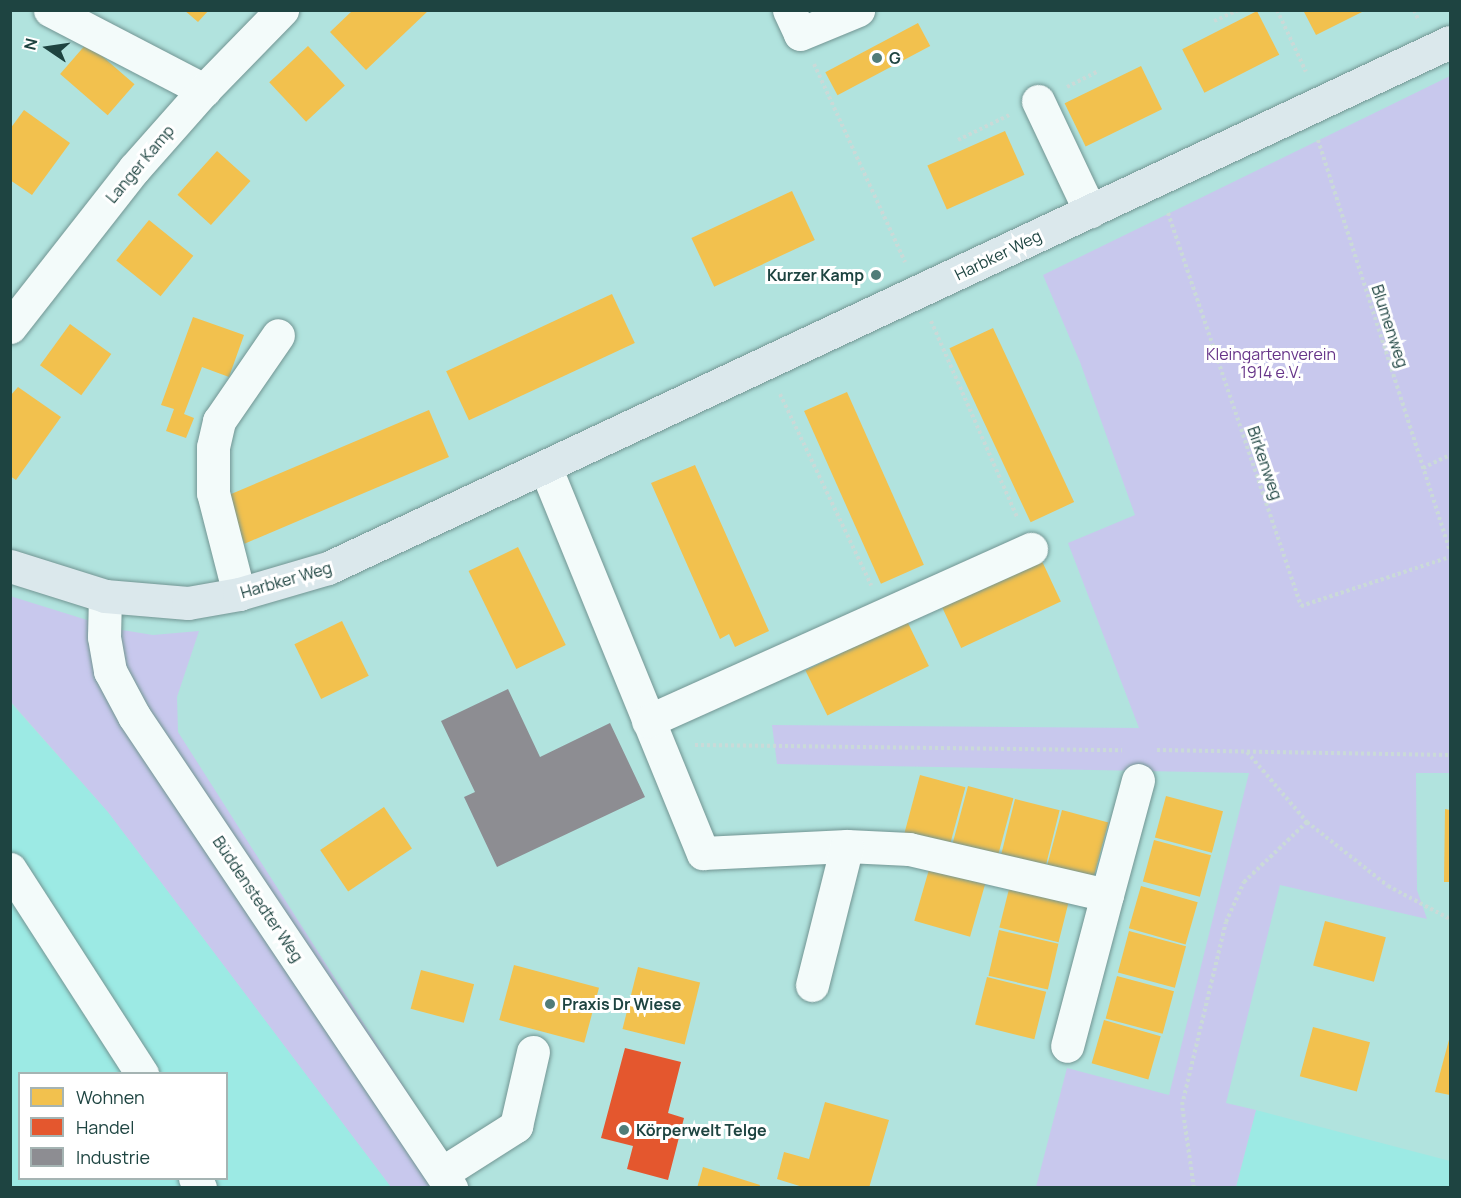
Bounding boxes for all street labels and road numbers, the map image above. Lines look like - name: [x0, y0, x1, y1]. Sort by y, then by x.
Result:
- street label: Langer Kamp: [102, 121, 178, 207]
- street label: Harbker Weg: [952, 226, 1044, 284]
- street label: Blumenweg: [1368, 282, 1412, 370]
- street label: Birkenweg: [1243, 424, 1287, 502]
- street label: Harbker Weg: [238, 558, 334, 602]
- street label: Büddenstedter Weg: [209, 833, 307, 965]

